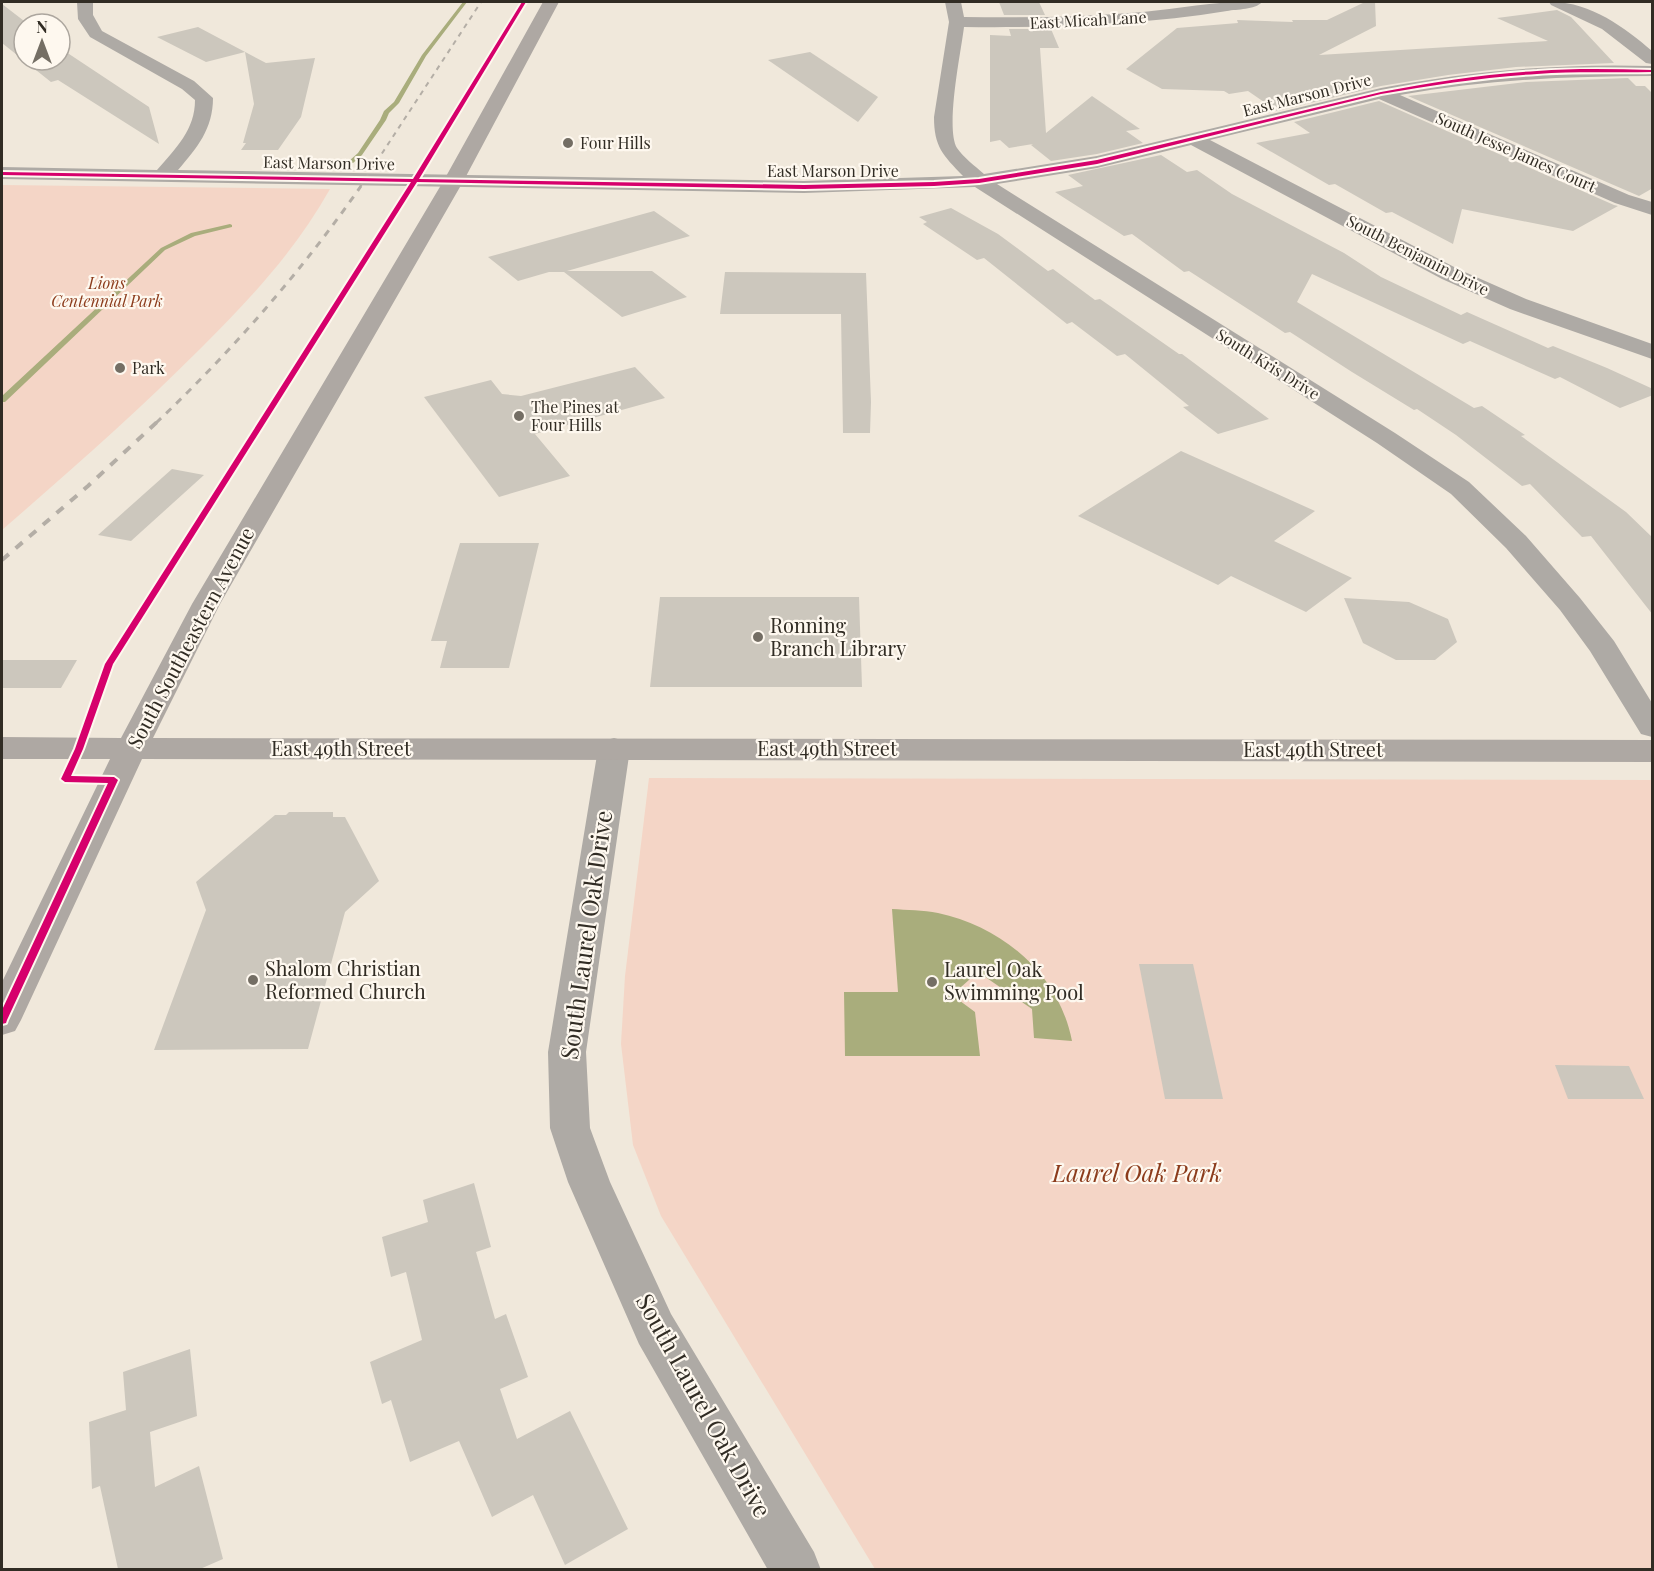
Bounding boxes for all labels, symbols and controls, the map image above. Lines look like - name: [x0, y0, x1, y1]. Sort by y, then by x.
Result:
- street label: East Micah Lane: [1029, 6, 1147, 33]
- north arrow: [12, 12, 72, 72]
- text: N: [36, 16, 48, 37]
- street label: East Marson Drive: [1240, 68, 1373, 121]
- street label: South Jesse James Court: [1433, 107, 1600, 197]
- place label: Four Hills: [580, 132, 651, 153]
- marker: Four Hills: [561, 136, 575, 150]
- street label: East Marson Drive: [263, 151, 395, 174]
- street label: East Marson Drive: [767, 160, 899, 181]
- street label: South Benjamin Drive: [1343, 210, 1493, 300]
- park label: Lions Centennial Park: [51, 272, 163, 311]
- street label: South Kris Drive: [1213, 323, 1324, 404]
- place label: Park: [132, 357, 165, 378]
- marker: Park: [113, 361, 127, 375]
- place label: The Pines at Four Hills: [531, 396, 619, 435]
- marker: The Pines at Four Hills: [512, 409, 526, 423]
- street label: South Southeastern Avenue: [120, 522, 260, 753]
- place label: Ronning Branch Library: [770, 611, 906, 661]
- marker: Ronning Branch Library: [751, 630, 765, 644]
- street label: East 49th Street: [271, 734, 412, 761]
- street label: East 49th Street: [757, 734, 898, 761]
- street label: East 49th Street: [1243, 735, 1384, 762]
- street label: South Laurel Oak Drive: [552, 808, 618, 1061]
- place label: Shalom Christian Reformed Church: [265, 954, 426, 1004]
- place label: Laurel Oak Swimming Pool: [944, 955, 1084, 1005]
- marker: Shalom Christian Reformed Church: [246, 973, 260, 987]
- marker: Laurel Oak Swimming Pool: [925, 975, 939, 989]
- park label: Laurel Oak Park: [1051, 1156, 1222, 1188]
- street label: South Laurel Oak Drive: [630, 1287, 780, 1523]

